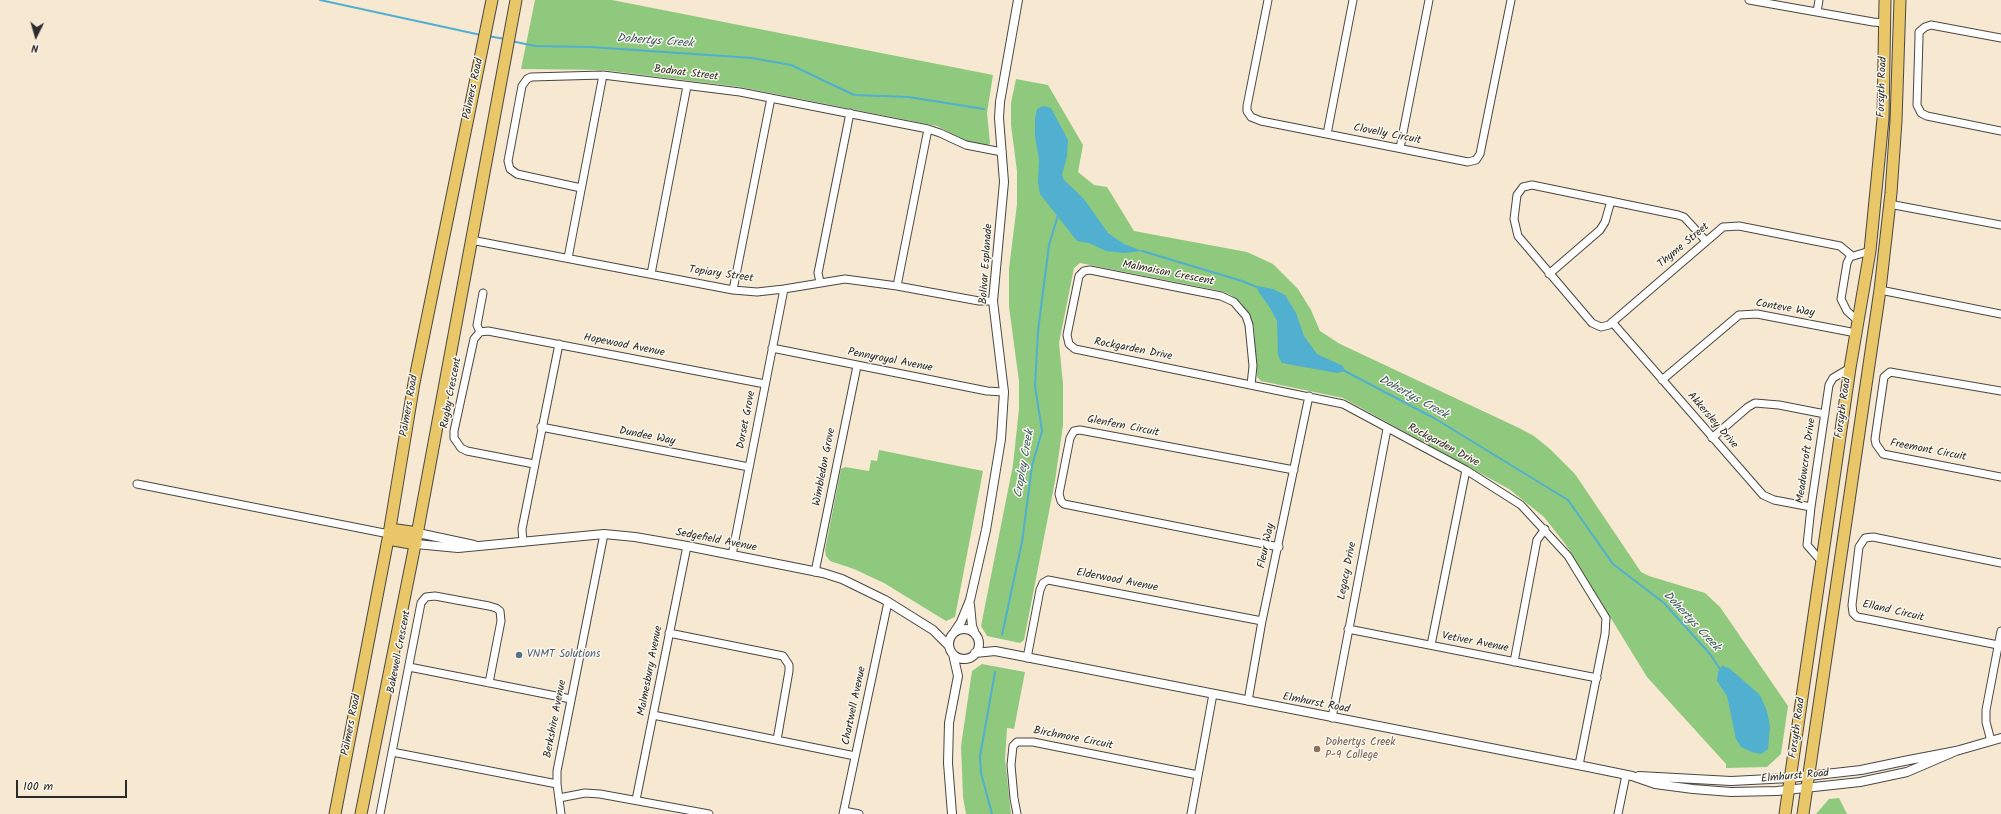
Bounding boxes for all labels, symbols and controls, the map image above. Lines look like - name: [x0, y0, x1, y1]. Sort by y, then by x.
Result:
- north arrow: [16, 16, 56, 56]
- water label: Dohertys Creek: [616, 32, 694, 52]
- text: N: [31, 39, 39, 57]
- street label: Forsyth Road: [1875, 56, 1891, 118]
- street label: Palmers Road: [461, 57, 487, 121]
- street label: Bodnat Street: [653, 63, 719, 85]
- street label: Clovelly Circuit: [1352, 122, 1422, 148]
- street label: Thyme Street: [1656, 221, 1712, 271]
- street label: Bolivar Esplanade: [978, 223, 996, 305]
- street label: Malmaison Crescent: [1121, 259, 1215, 289]
- street label: Topiary Street: [688, 264, 754, 286]
- street label: Conteve Way: [1755, 297, 1815, 321]
- street label: Hopewood Avenue: [582, 332, 666, 360]
- street label: Rockgarden Drive: [1093, 336, 1173, 364]
- street label: Pennyroyal Avenue: [846, 346, 934, 376]
- street label: Rugby Crescent: [439, 356, 465, 430]
- water label: Dohertys Creek: [1376, 373, 1450, 423]
- street label: Palmers Road: [398, 374, 422, 438]
- street label: Forsyth Road: [1833, 377, 1855, 439]
- street label: Dorset Grove: [735, 390, 759, 450]
- street label: Akkersley Drive: [1684, 390, 1740, 452]
- street label: Glenfern Circuit: [1086, 414, 1160, 440]
- street label: Meadowcroft Drive: [1794, 418, 1820, 504]
- street label: Rockgarden Drive: [1405, 422, 1481, 470]
- street label: Dundee Way: [618, 425, 676, 449]
- street label: Wimbledon Grove: [811, 427, 839, 507]
- water label: Cropley Creek: [1012, 429, 1038, 499]
- street label: Freemont Circuit: [1889, 437, 1967, 465]
- street label: Fleur Way: [1256, 522, 1278, 570]
- street label: Sedgefield Avenue: [674, 527, 758, 555]
- street label: Legacy Drive: [1336, 541, 1360, 601]
- street label: Elderwood Avenue: [1075, 567, 1159, 595]
- water label: Dohertys Creek: [1660, 589, 1722, 655]
- street label: Elland Circuit: [1861, 599, 1925, 625]
- street label: Bakewell Crescent: [385, 609, 415, 695]
- street label: Malmesbury Avenue: [636, 625, 666, 717]
- street label: Vetiver Avenue: [1441, 630, 1509, 656]
- place label: VNMT Solutions: [527, 648, 600, 662]
- marker: VNMT Solutions: [514, 650, 524, 660]
- street label: Chartwell Avenue: [840, 665, 870, 747]
- street label: Berkshire Avenue: [542, 679, 570, 759]
- street label: Elmhurst Road: [1281, 691, 1351, 717]
- street label: Palmers Road: [340, 693, 364, 757]
- street label: Forsyth Road: [1787, 697, 1809, 759]
- street label: Birchmore Circuit: [1032, 725, 1114, 753]
- place label: Dohertys Creek P-9 College: [1325, 736, 1395, 762]
- marker: Dohertys Creek P-9 College: [1312, 744, 1322, 754]
- street label: Elmhurst Road: [1760, 767, 1830, 787]
- scale bar: [18, 772, 129, 798]
- text: 100 m: [23, 777, 53, 796]

